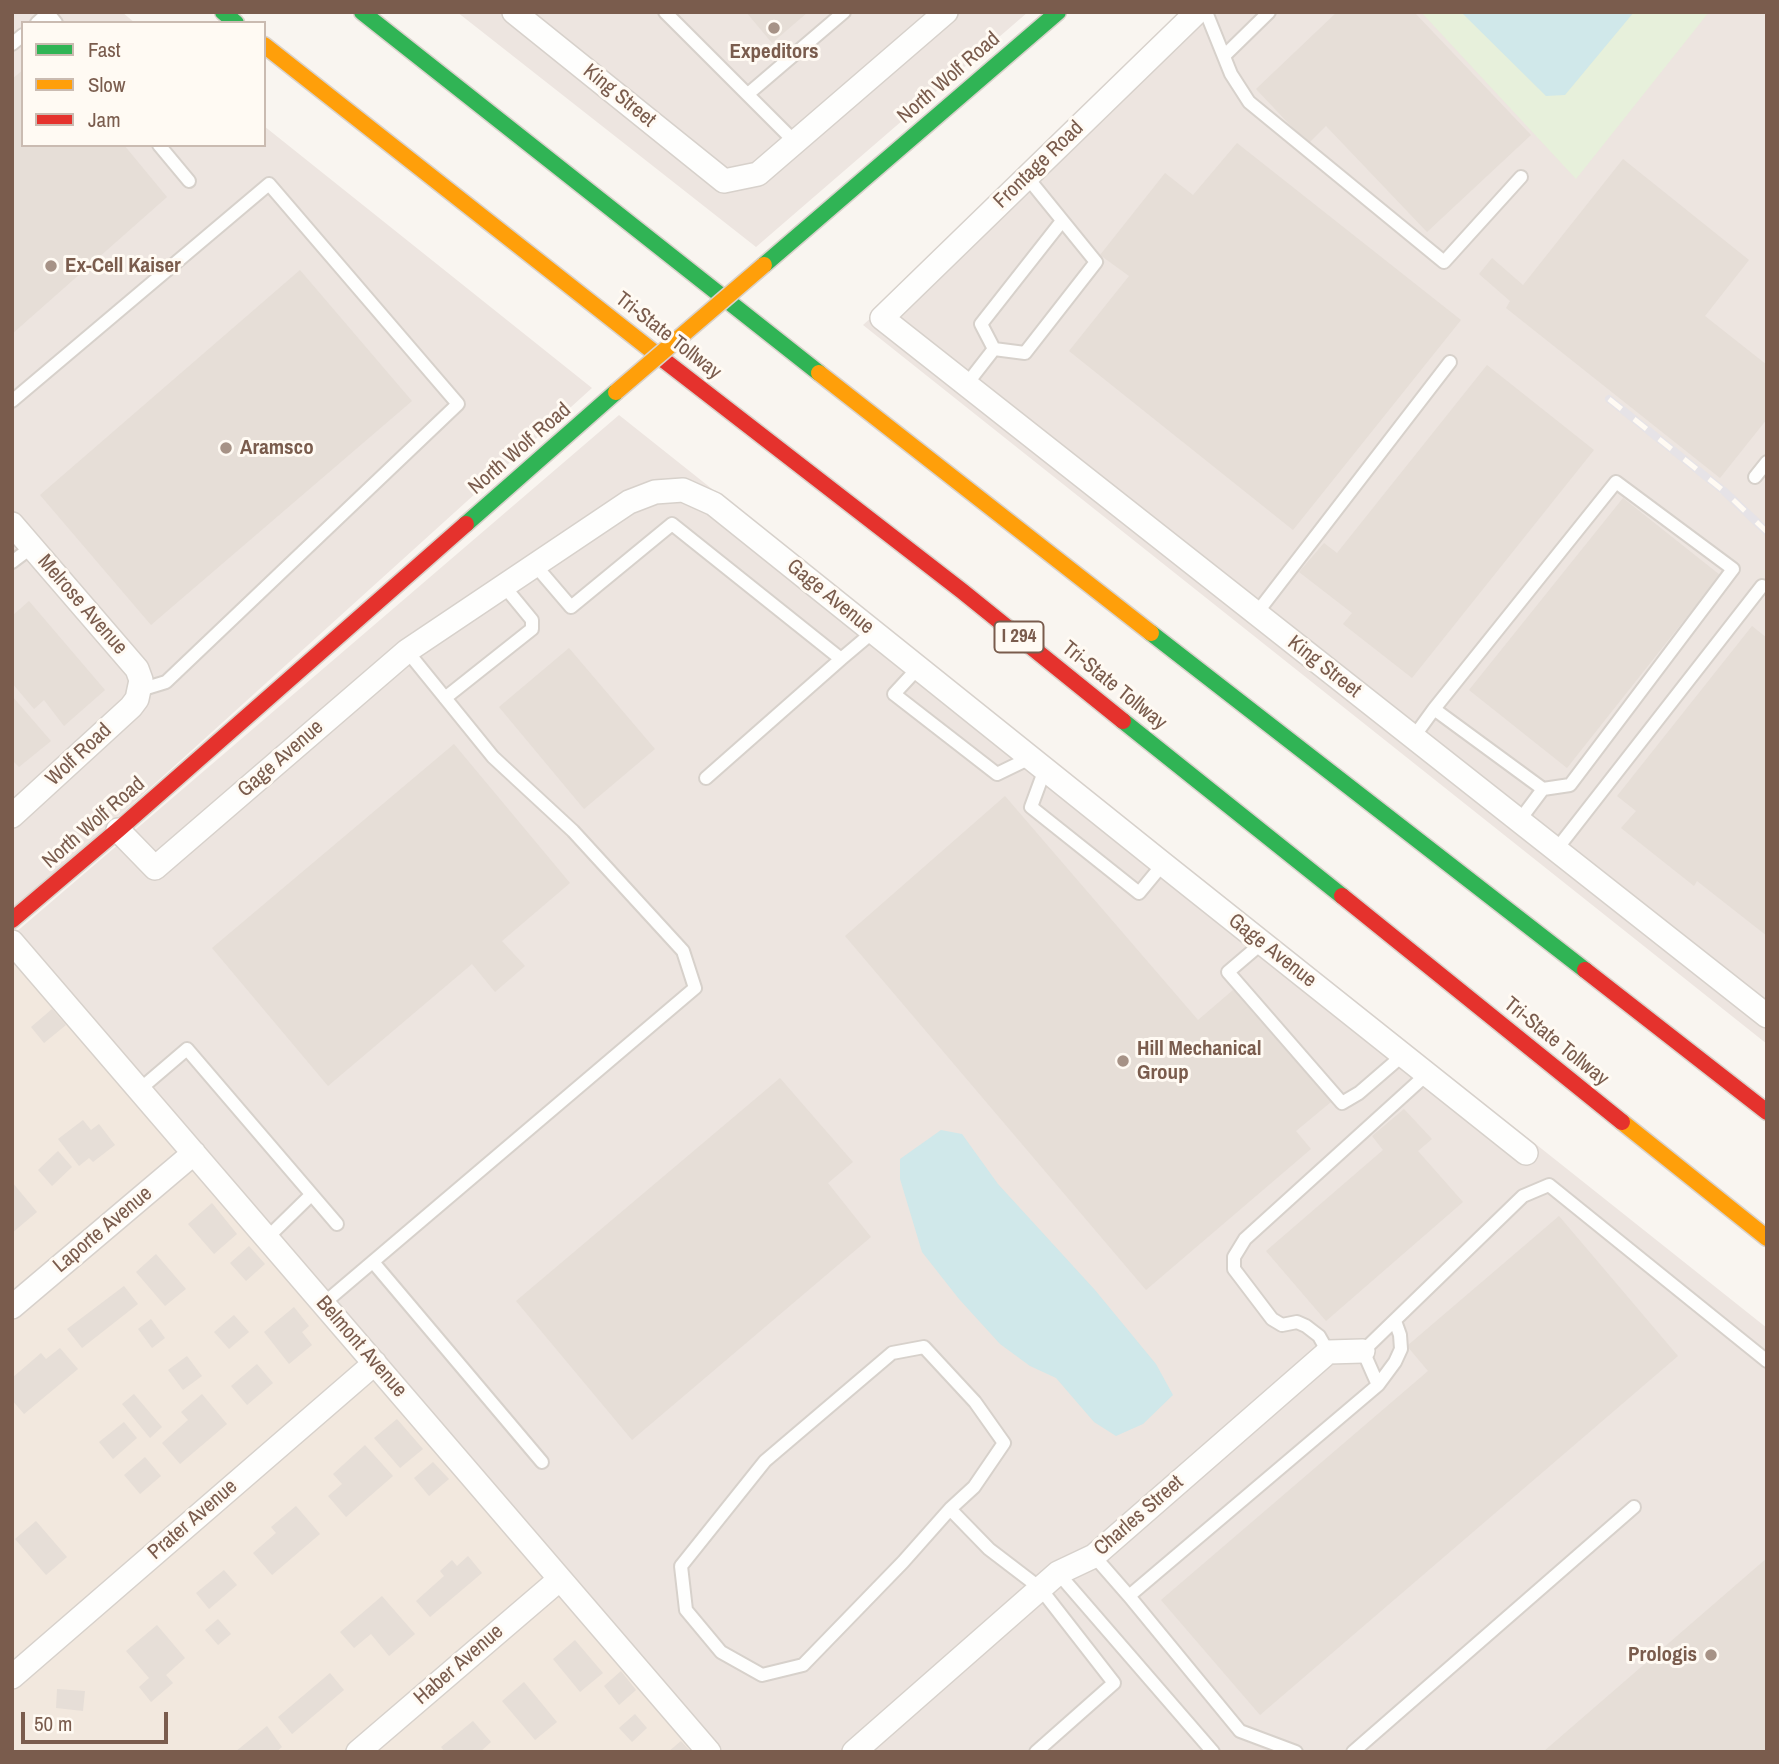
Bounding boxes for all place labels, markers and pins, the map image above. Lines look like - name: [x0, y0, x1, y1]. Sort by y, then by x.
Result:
- marker: Expeditors: [766, 20, 782, 36]
- place label: Expeditors: [730, 39, 818, 65]
- place label: Ex-Cell Kaiser: [65, 253, 181, 279]
- marker: Ex-Cell Kaiser: [43, 258, 59, 274]
- place label: Aramsco: [240, 435, 314, 461]
- marker: Aramsco: [218, 440, 234, 456]
- place label: Hill Mechanical Group: [1137, 1036, 1261, 1086]
- marker: Hill Mechanical Group: [1115, 1053, 1131, 1069]
- place label: Prologis: [1628, 1642, 1697, 1668]
- marker: Prologis: [1703, 1647, 1719, 1663]

